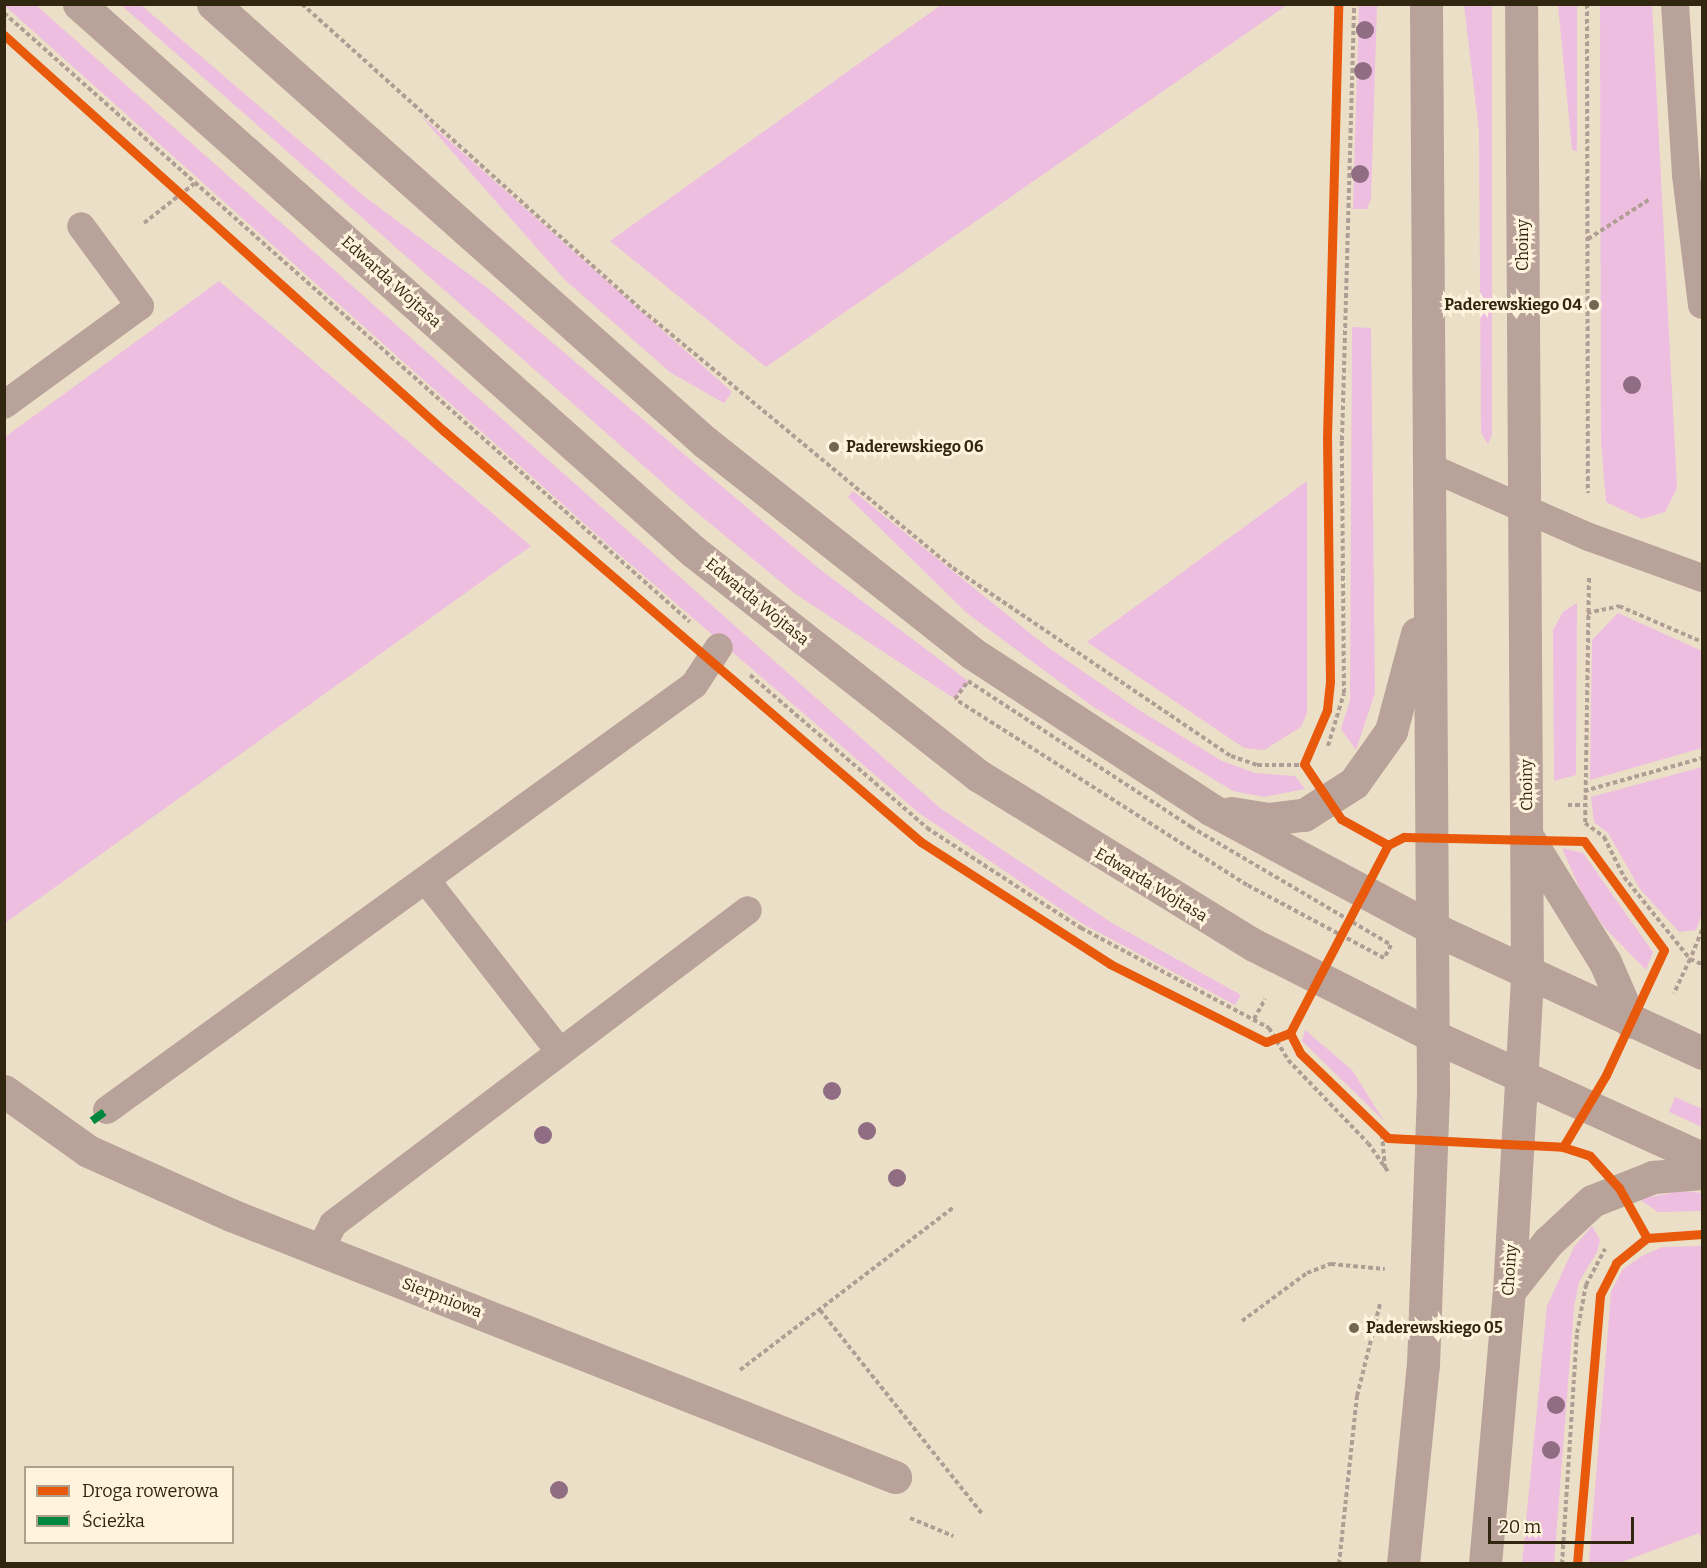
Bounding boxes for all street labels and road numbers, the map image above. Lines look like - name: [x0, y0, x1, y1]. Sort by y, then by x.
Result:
- street label: Choiny: [1513, 219, 1533, 271]
- street label: Edwarda Wojtasa: [337, 232, 445, 332]
- street label: Edwarda Wojtasa: [701, 554, 813, 650]
- street label: Choiny: [1517, 759, 1537, 811]
- street label: Edwarda Wojtasa: [1091, 844, 1211, 926]
- street label: Choiny: [1499, 1243, 1521, 1297]
- street label: Sierpniowa: [399, 1274, 485, 1322]

